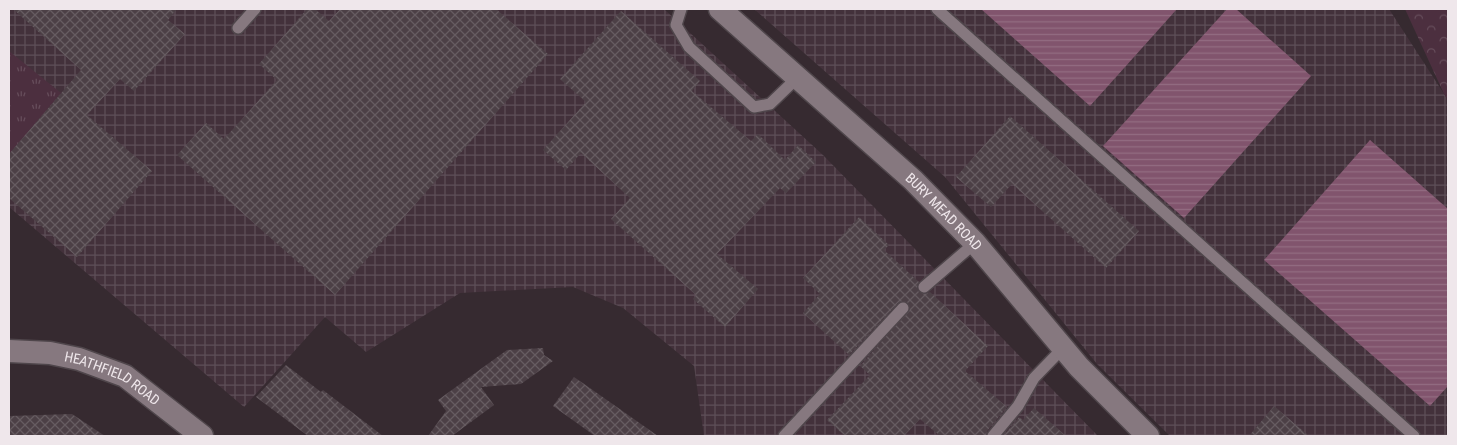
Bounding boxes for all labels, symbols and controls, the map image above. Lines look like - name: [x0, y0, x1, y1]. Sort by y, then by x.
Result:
- street label: BURY MEAD ROAD: [903, 170, 985, 253]
- street label: HEATHFIELD ROAD: [63, 348, 163, 408]

